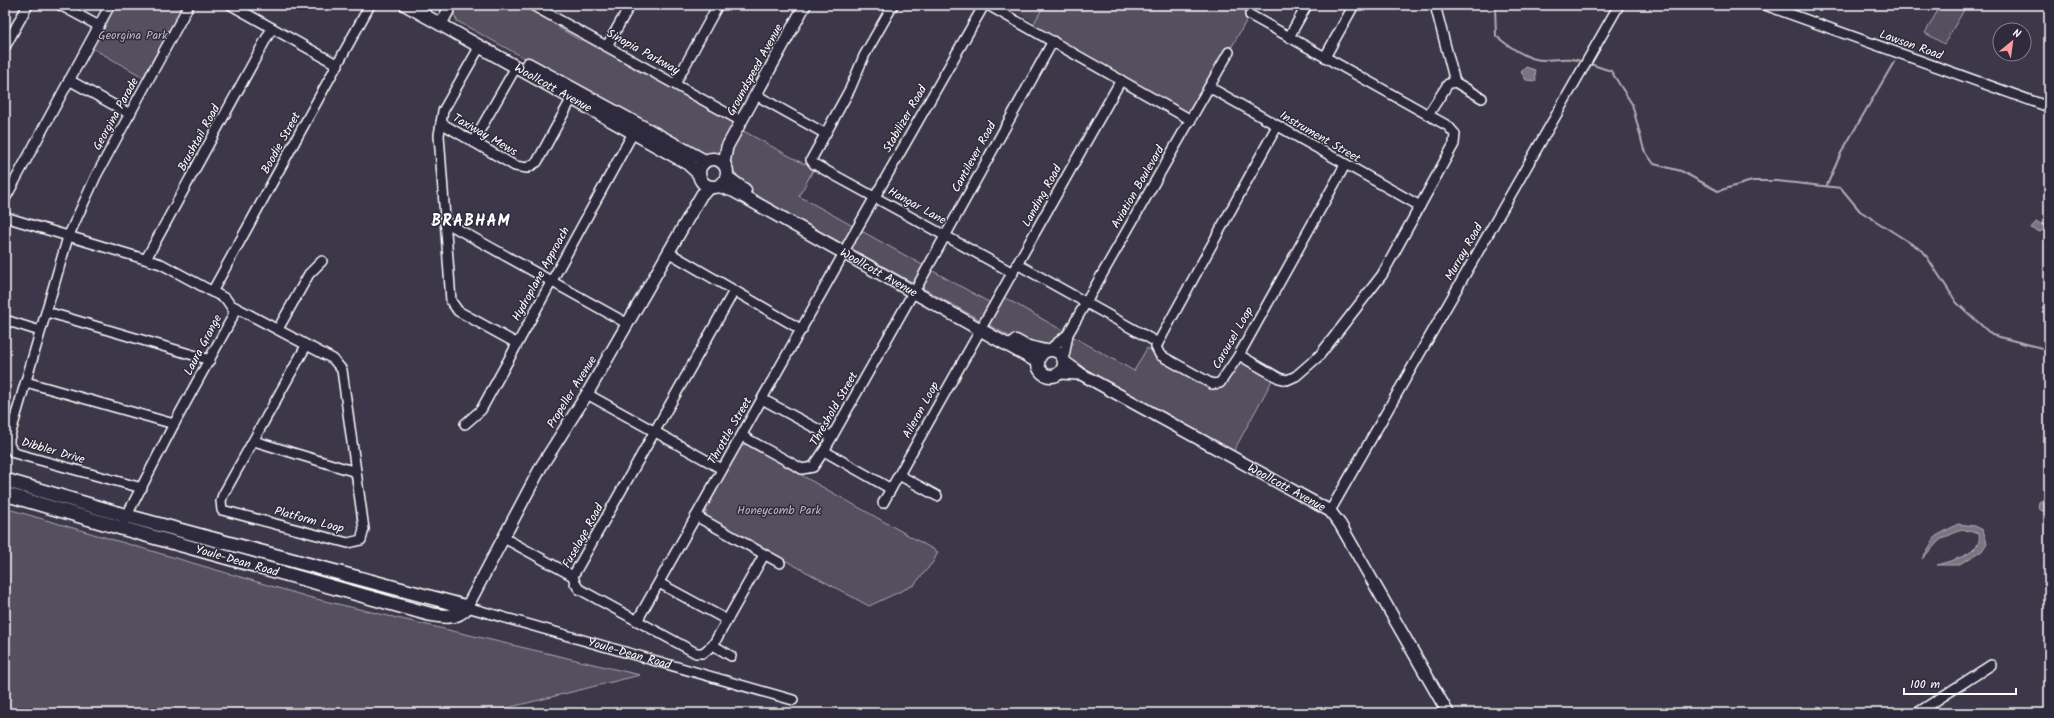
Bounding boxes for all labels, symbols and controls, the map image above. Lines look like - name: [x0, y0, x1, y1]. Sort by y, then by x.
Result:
- street label: Groundspeed Avenue: [722, 20, 788, 120]
- north arrow: [1992, 22, 2032, 62]
- street label: Sinopia Parkway: [603, 24, 683, 80]
- street label: Lawson Road: [1877, 25, 1946, 66]
- text: N: [2009, 25, 2024, 44]
- park label: Georgina Park: [98, 26, 168, 45]
- street label: Woollcott Avenue: [511, 58, 596, 118]
- street label: Georgina Parade: [88, 74, 144, 154]
- street label: Stabilizer Road: [878, 81, 933, 156]
- street label: Brushtail Road: [173, 100, 226, 175]
- street label: Instrument Street: [1276, 106, 1364, 168]
- street label: Boodie Street: [256, 108, 306, 177]
- street label: Taxiway Mews: [449, 109, 521, 161]
- street label: Cantilever Road: [947, 117, 1002, 196]
- street label: Aviation Boulevard: [1107, 141, 1170, 232]
- street label: Landing Road: [1017, 161, 1067, 231]
- street label: Hangar Lane: [884, 182, 950, 230]
- district label: BRABHAM: [431, 209, 511, 234]
- street label: Murray Road: [1440, 219, 1489, 284]
- street label: Hydroplane Approach: [507, 223, 575, 325]
- street label: Woollcott Avenue: [837, 243, 922, 302]
- street label: Carousel Loop: [1207, 303, 1259, 373]
- street label: Laura Grange: [179, 311, 227, 379]
- street label: Propeller Avenue: [542, 351, 602, 432]
- street label: Threshold Street: [805, 368, 863, 450]
- street label: Aileron Loop: [898, 378, 945, 442]
- street label: Throttle Street: [703, 393, 757, 468]
- street label: Dibbler Drive: [19, 433, 88, 469]
- street label: Woollcott Avenue: [1244, 458, 1330, 517]
- street label: Fuselage Road: [557, 499, 609, 572]
- park label: Honeycomb Park: [737, 501, 821, 520]
- street label: Platform Loop: [272, 502, 346, 538]
- street label: Youle-Dean Road: [193, 540, 282, 582]
- street label: Youle-Dean Road: [586, 632, 674, 675]
- scale bar: [1904, 670, 2016, 696]
- text: 100 m: [1910, 675, 1941, 694]

